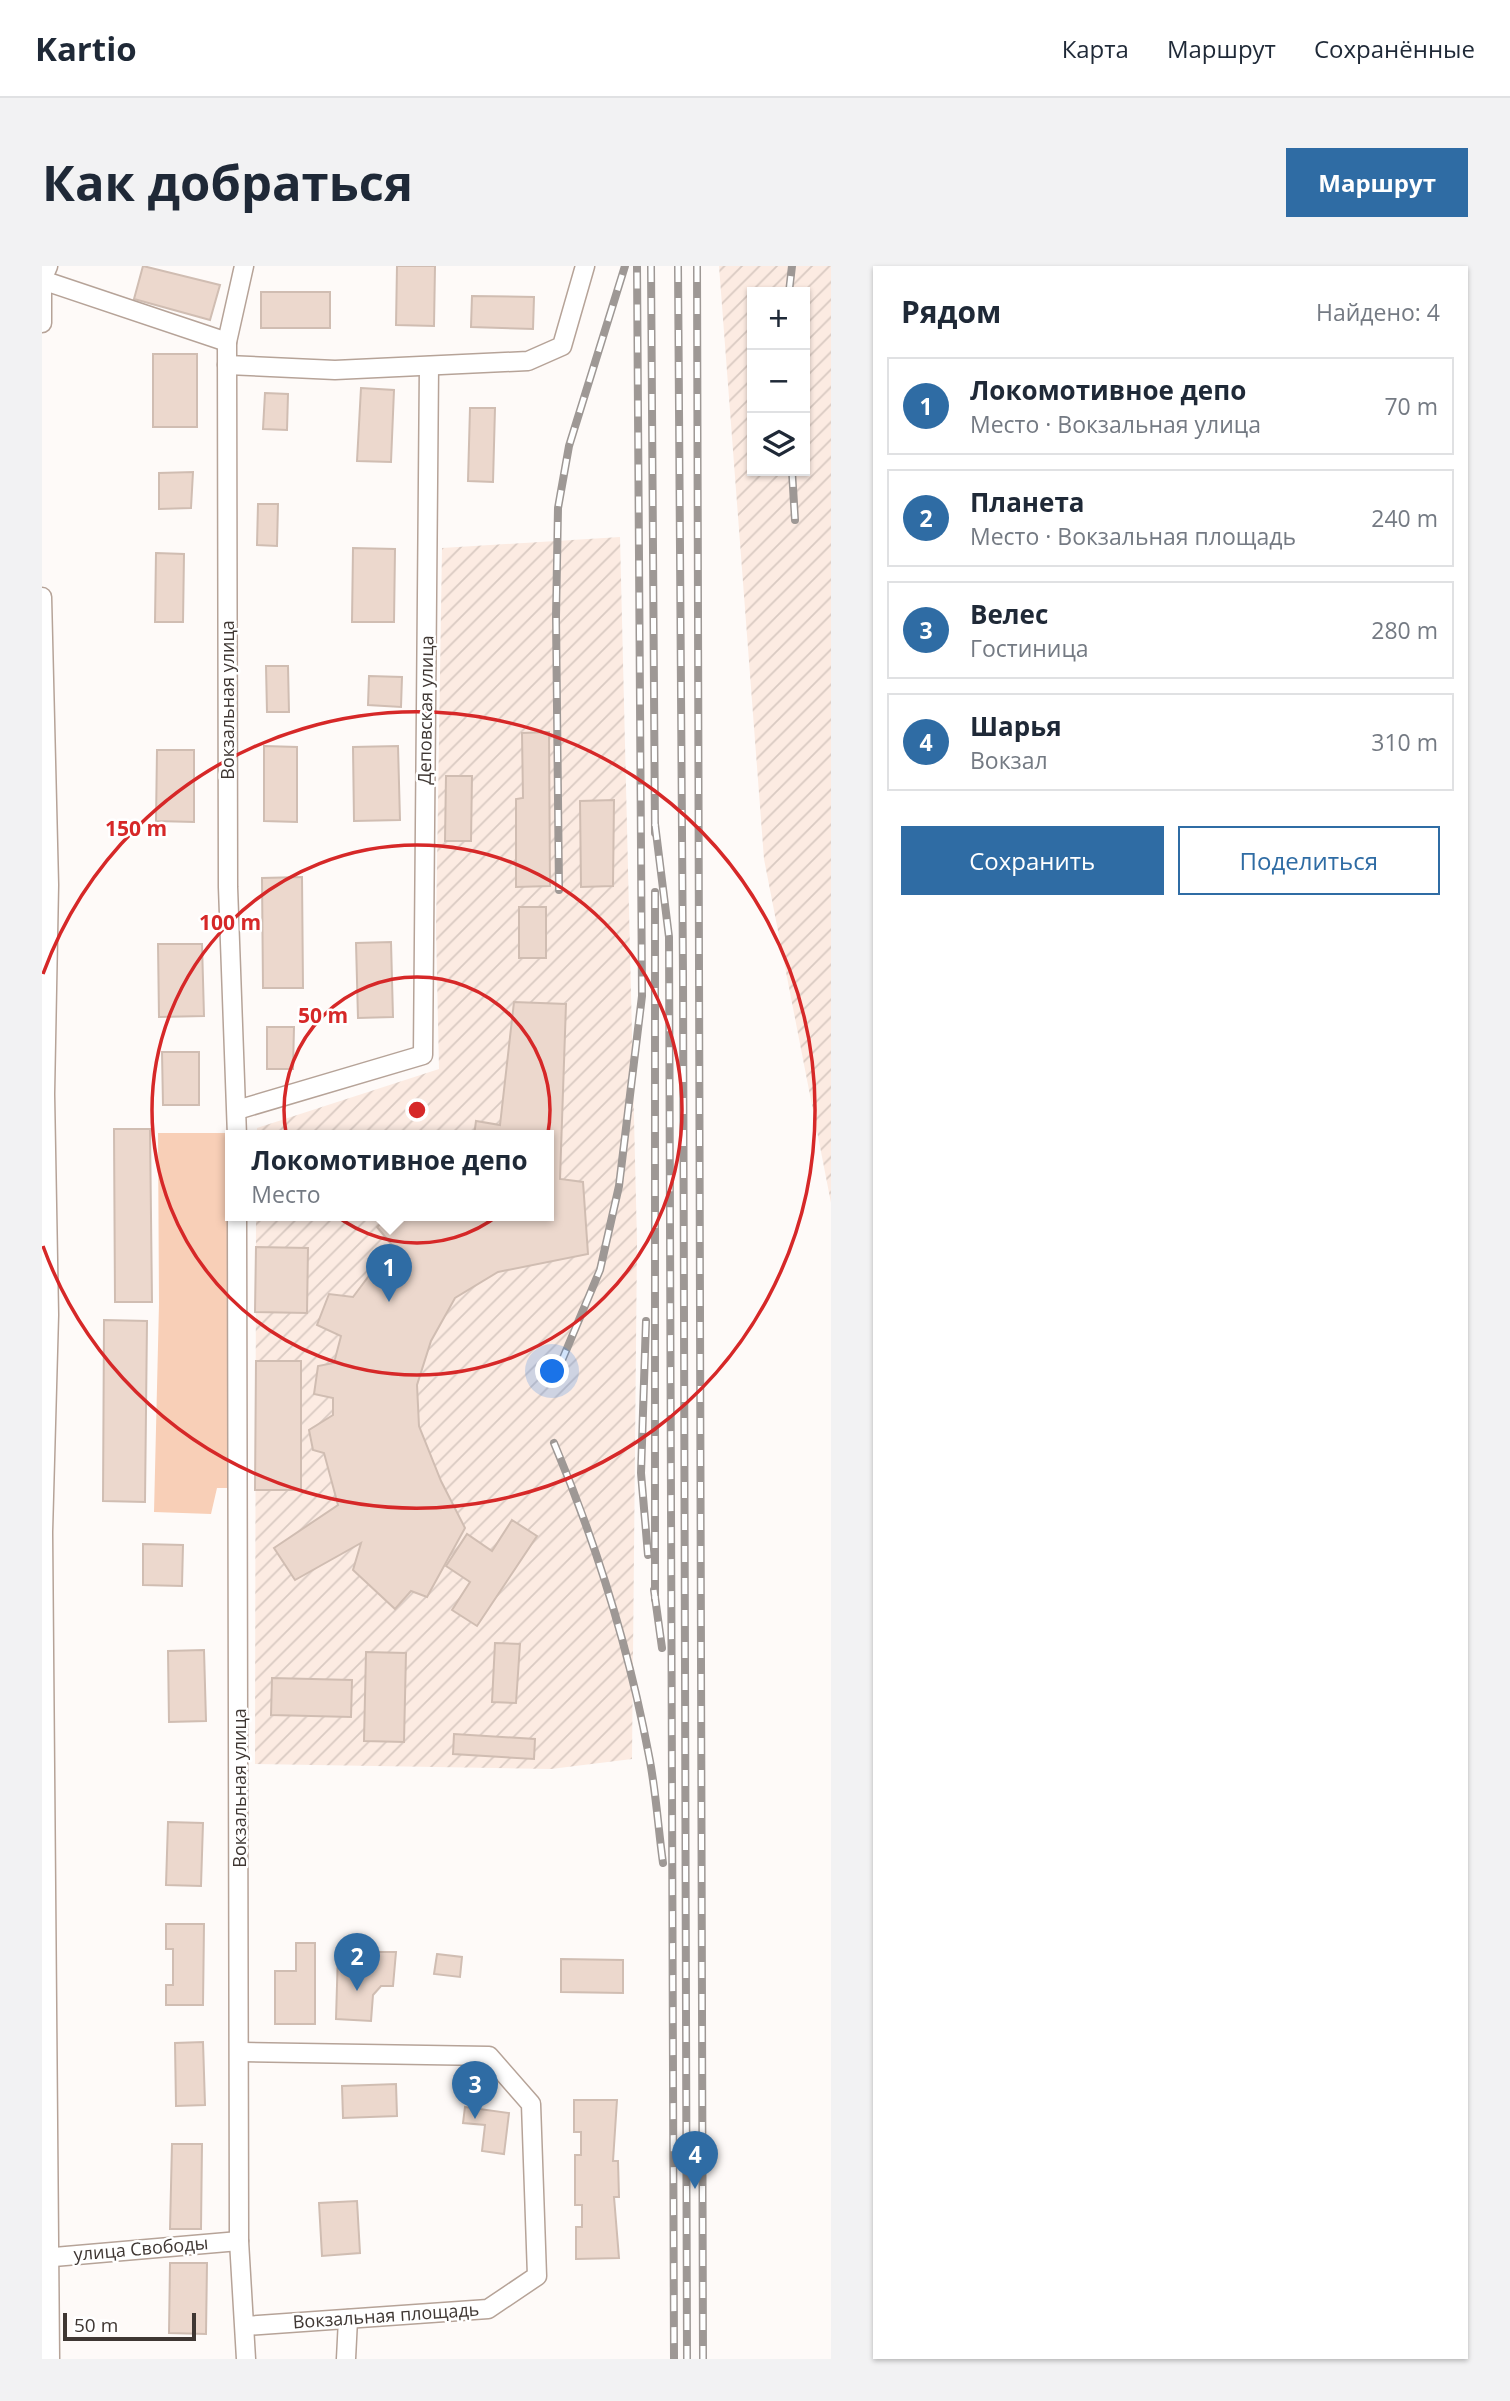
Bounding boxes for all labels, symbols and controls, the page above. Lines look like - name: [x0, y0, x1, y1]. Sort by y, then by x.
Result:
- text: Kartio: [35, 26, 137, 71]
- text: Карта: [1062, 32, 1129, 65]
- text: Маршрут: [1167, 32, 1276, 65]
- text: Сохранённые: [1314, 32, 1475, 65]
- button: Маршрут: [1286, 148, 1468, 217]
- text: Как добраться: [42, 149, 413, 215]
- map controls: [747, 287, 810, 476]
- button: +: [747, 287, 810, 350]
- text: Рядом: [901, 291, 1001, 332]
- text: Найдено: 4: [1316, 296, 1440, 328]
- button: −: [747, 350, 810, 413]
- text: Локомотивное депо: [970, 372, 1246, 408]
- text: 1: [919, 390, 933, 422]
- text: 70 m: [1384, 390, 1438, 422]
- text: Место · Вокзальная улица: [970, 408, 1261, 440]
- button: layers: [747, 413, 810, 476]
- text: Планета: [970, 484, 1085, 520]
- text: 2: [919, 502, 933, 534]
- text: 240 m: [1371, 502, 1438, 534]
- text: Место · Вокзальная площадь: [970, 520, 1296, 552]
- text: Велес: [970, 596, 1048, 632]
- text: 3: [919, 614, 933, 646]
- text: 280 m: [1371, 614, 1438, 646]
- street label: Вокзальная улица: [215, 620, 239, 780]
- text: Гостиница: [970, 632, 1089, 664]
- street label: Деповская улица: [412, 635, 438, 785]
- text: Шарья: [970, 708, 1062, 744]
- text: 4: [919, 726, 933, 758]
- text: 310 m: [1371, 726, 1438, 758]
- text: Вокзал: [970, 744, 1048, 776]
- text: 150 m: [105, 814, 167, 842]
- button: Сохранить: [901, 826, 1164, 895]
- button: Поделиться: [1178, 826, 1440, 895]
- text: 100 m: [199, 908, 261, 936]
- text: 50 m: [298, 1001, 348, 1029]
- centre of rings: [405, 1098, 429, 1122]
- popup: [225, 1130, 554, 1221]
- text: Локомотивное депо: [251, 1142, 528, 1178]
- text: Место: [251, 1178, 321, 1210]
- pin: 1: [366, 1244, 412, 1302]
- your location: [535, 1354, 569, 1388]
- street label: Вокзальная улица: [227, 1708, 251, 1868]
- pin: 2: [334, 1933, 380, 1991]
- pin: 3: [452, 2061, 498, 2119]
- pin: 4: [672, 2131, 718, 2189]
- street label: улица Свободы: [73, 2230, 209, 2266]
- street label: Вокзальная площадь: [292, 2297, 480, 2333]
- scale bar: [63, 2310, 196, 2342]
- text: 50 m: [74, 2312, 118, 2338]

